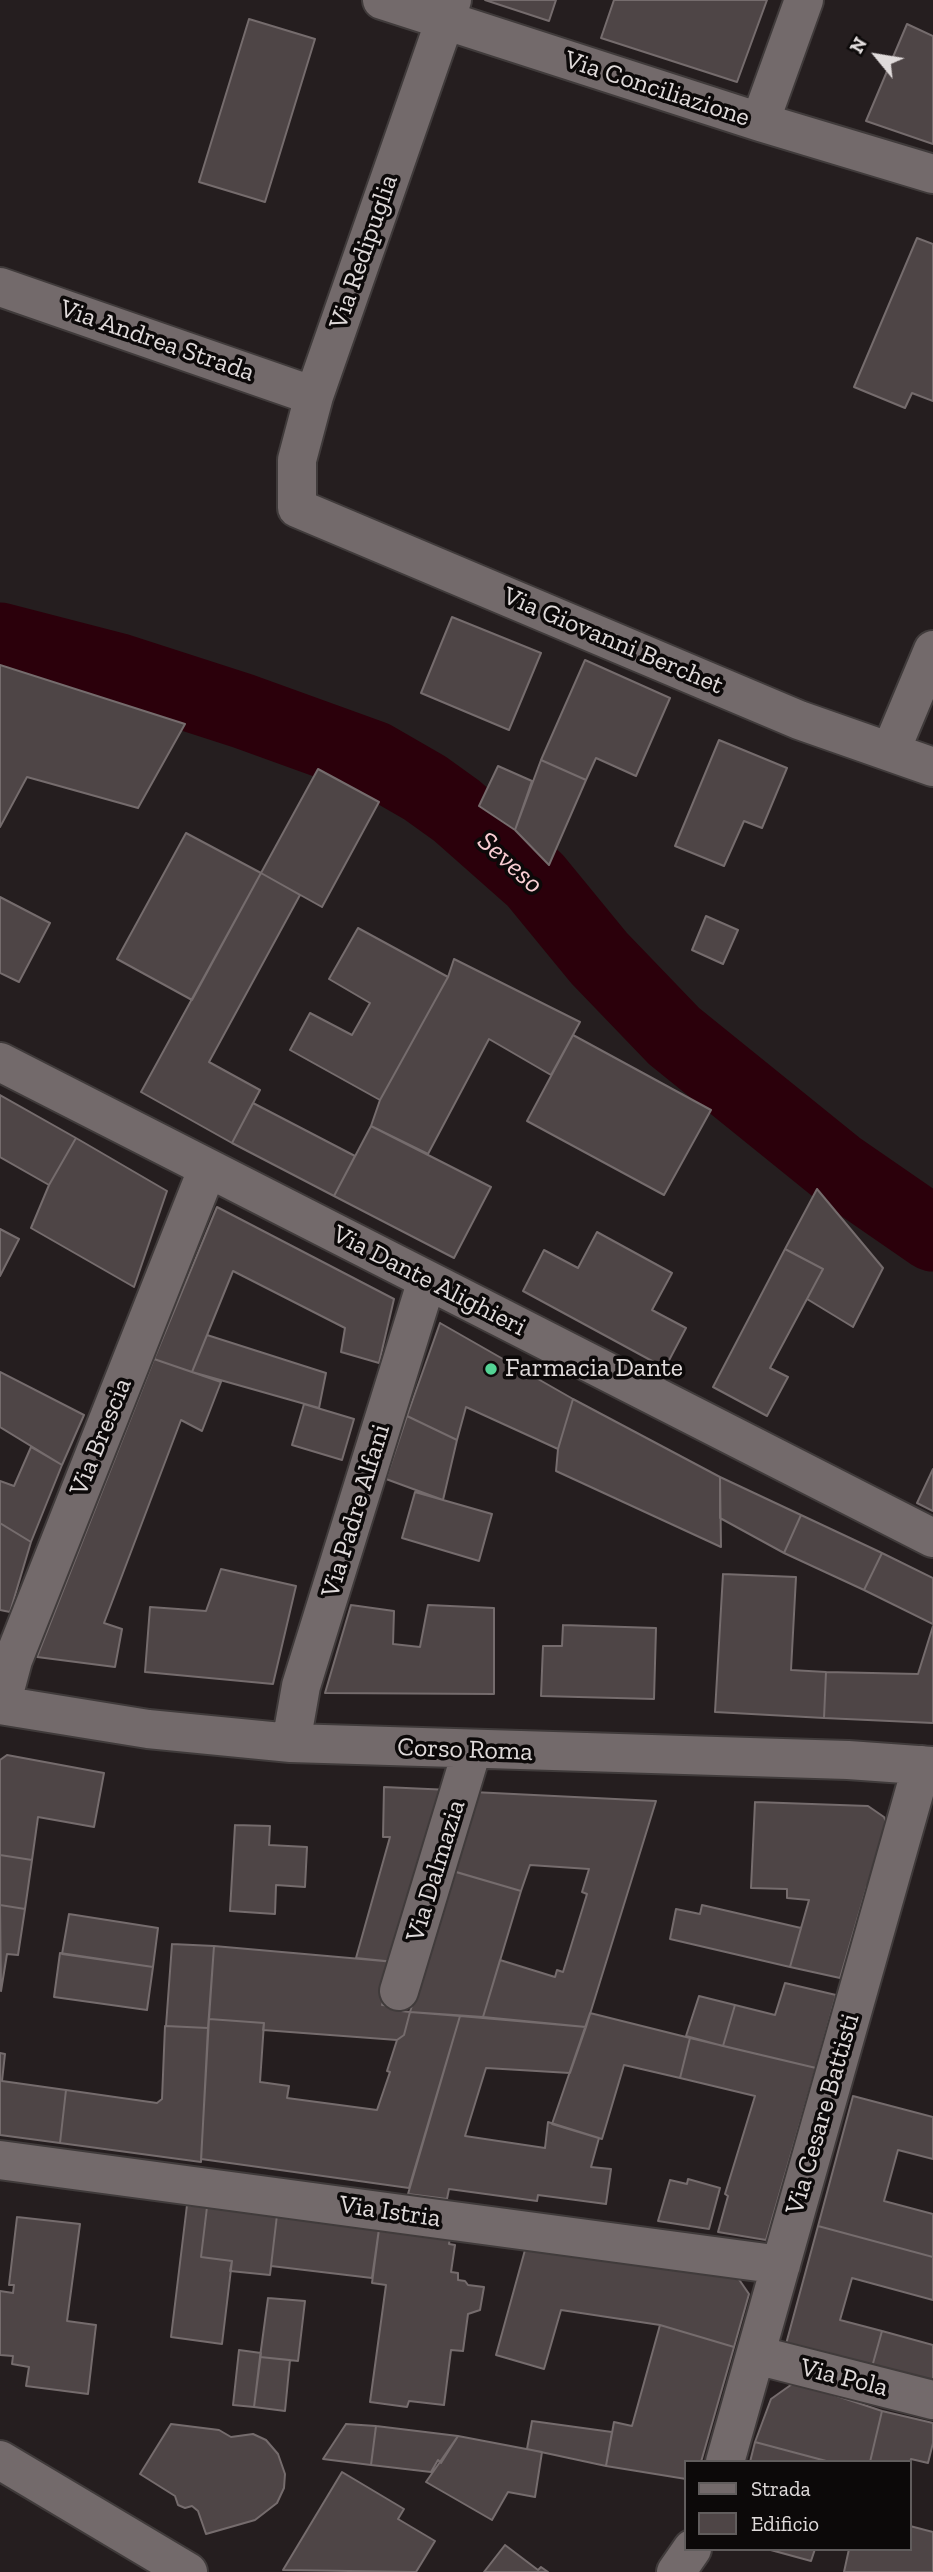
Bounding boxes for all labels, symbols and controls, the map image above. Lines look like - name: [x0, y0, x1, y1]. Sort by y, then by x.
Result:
- north arrow: [842, 21, 912, 91]
- text: N: [845, 33, 872, 57]
- street label: Via Conciliazione: [560, 44, 754, 134]
- street label: Via Redipuglia: [323, 171, 405, 333]
- street label: Via Andrea Strada: [56, 293, 258, 389]
- street label: Via Giovanni Berchet: [498, 580, 728, 702]
- water label: Seveso: [470, 825, 550, 901]
- street label: Via Dante Alighieri: [327, 1219, 531, 1343]
- place label: Farmacia Dante: [505, 1353, 683, 1385]
- marker: Farmacia Dante: [483, 1361, 499, 1377]
- street label: Via Brescia: [63, 1374, 139, 1500]
- street label: Via Padre Alfani: [315, 1421, 397, 1601]
- street label: Corso Roma: [397, 1732, 533, 1768]
- street label: Via Dalmazia: [400, 1796, 472, 1946]
- street label: Via Cesare Battisti: [779, 2010, 867, 2218]
- street label: Via Istria: [337, 2189, 443, 2235]
- street label: Via Pola: [797, 2352, 891, 2404]
- legend: [684, 2460, 912, 2551]
- text: Strada: [751, 2476, 811, 2501]
- text: Edificio: [751, 2511, 819, 2536]

